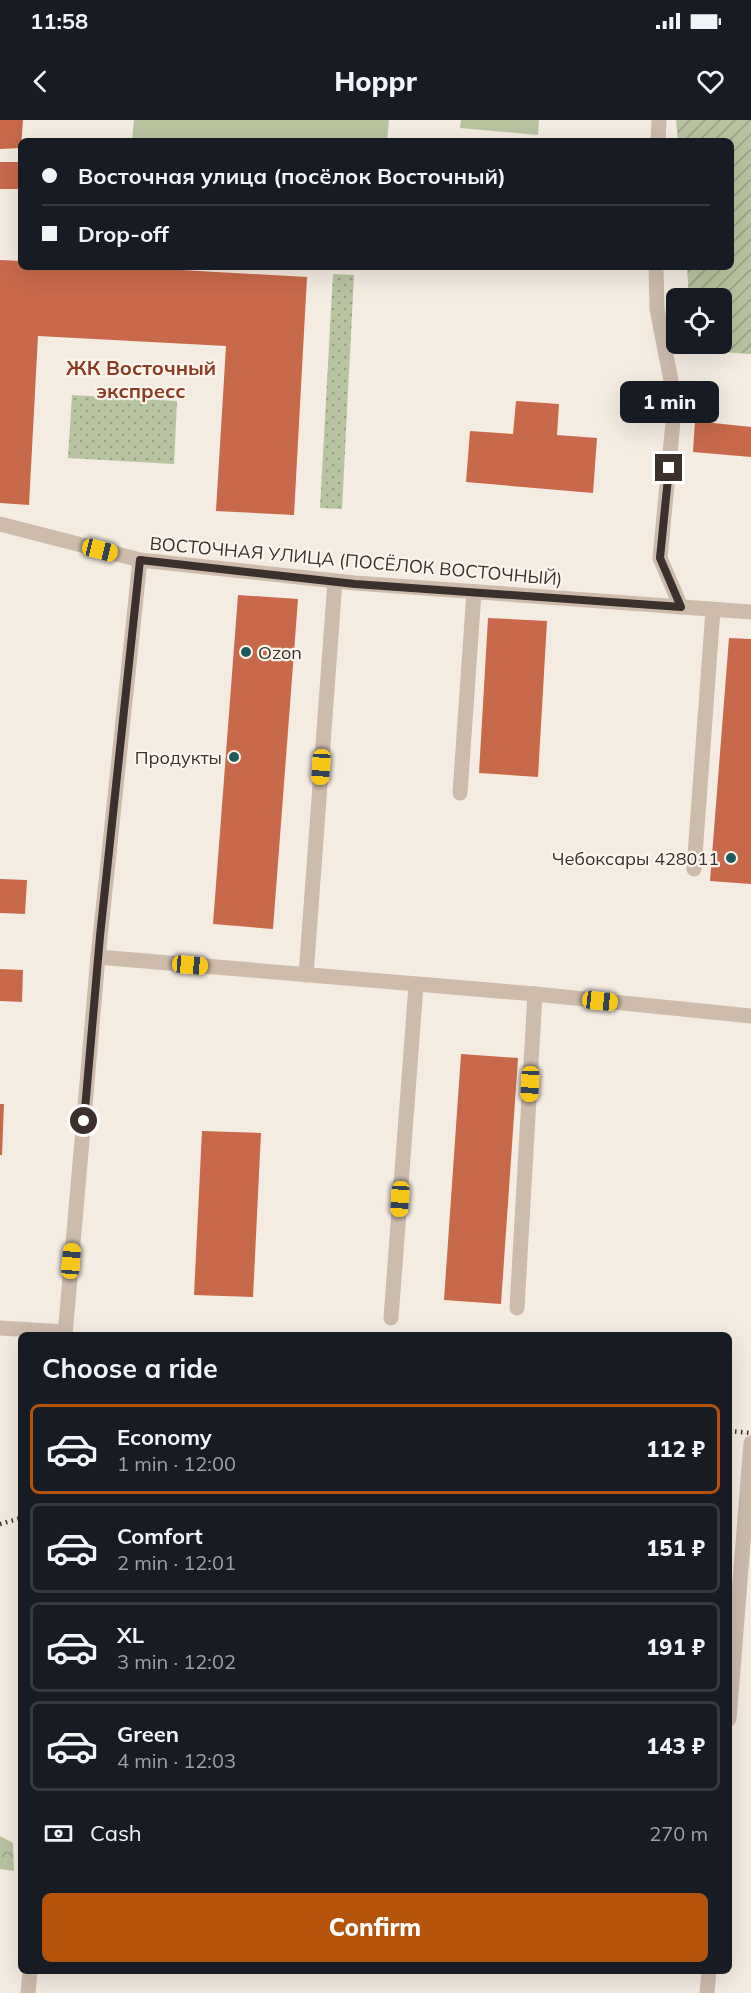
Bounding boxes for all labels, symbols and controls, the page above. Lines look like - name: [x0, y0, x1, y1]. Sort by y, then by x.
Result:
- text: 11:58: [30, 7, 88, 35]
- text: Hoppr: [334, 64, 417, 98]
- icon: back: [24, 65, 57, 98]
- icon: heart: [694, 65, 727, 98]
- text: Восточная улица (посёлок Восточный): [78, 162, 506, 190]
- text: Drop-off: [78, 220, 169, 248]
- map controls: [666, 288, 732, 354]
- button: locate: [666, 288, 732, 354]
- district label: ЖК Восточный экспресс: [66, 355, 216, 403]
- callout: 1 min: [620, 381, 718, 423]
- text: 1 min: [643, 389, 696, 414]
- route end: [655, 454, 682, 481]
- street label: ВОСТОЧНАЯ УЛИЦА (ПОСЁЛОК ВОСТОЧНЫЙ): [149, 531, 563, 591]
- car: [80, 537, 120, 563]
- place label: Ozon: [258, 641, 302, 664]
- marker: Ozon: [239, 645, 253, 659]
- place label: Продукты: [135, 746, 222, 769]
- car: [311, 748, 331, 786]
- marker: Продукты: [227, 750, 241, 764]
- place label: Чебоксары 428011: [552, 847, 719, 870]
- marker: Чебоксары 428011: [724, 851, 738, 865]
- car: [171, 954, 209, 976]
- car: [581, 990, 619, 1012]
- car: [520, 1066, 540, 1102]
- route start: [70, 1107, 97, 1134]
- car: [390, 1180, 410, 1218]
- car: [60, 1242, 82, 1280]
- text: Choose a ride: [42, 1351, 218, 1385]
- icon: car: [45, 1422, 99, 1476]
- text: Economy: [117, 1423, 212, 1451]
- text: 112 ₽: [646, 1435, 705, 1463]
- text: 1 min · 12:00: [117, 1451, 236, 1476]
- icon: car: [45, 1521, 99, 1575]
- text: Comfort: [117, 1522, 203, 1550]
- text: 151 ₽: [646, 1534, 705, 1562]
- text: 2 min · 12:01: [117, 1550, 236, 1575]
- icon: car: [45, 1620, 99, 1674]
- text: XL: [117, 1621, 144, 1649]
- text: 191 ₽: [646, 1633, 705, 1661]
- text: 3 min · 12:02: [117, 1649, 236, 1674]
- icon: car: [45, 1719, 99, 1773]
- text: Green: [117, 1720, 179, 1748]
- text: 143 ₽: [646, 1732, 705, 1760]
- text: 4 min · 12:03: [117, 1748, 236, 1773]
- icon: cash: [42, 1817, 75, 1850]
- text: Cash: [90, 1819, 142, 1847]
- text: 270 m: [649, 1821, 708, 1846]
- button: Confirm: [42, 1893, 708, 1962]

